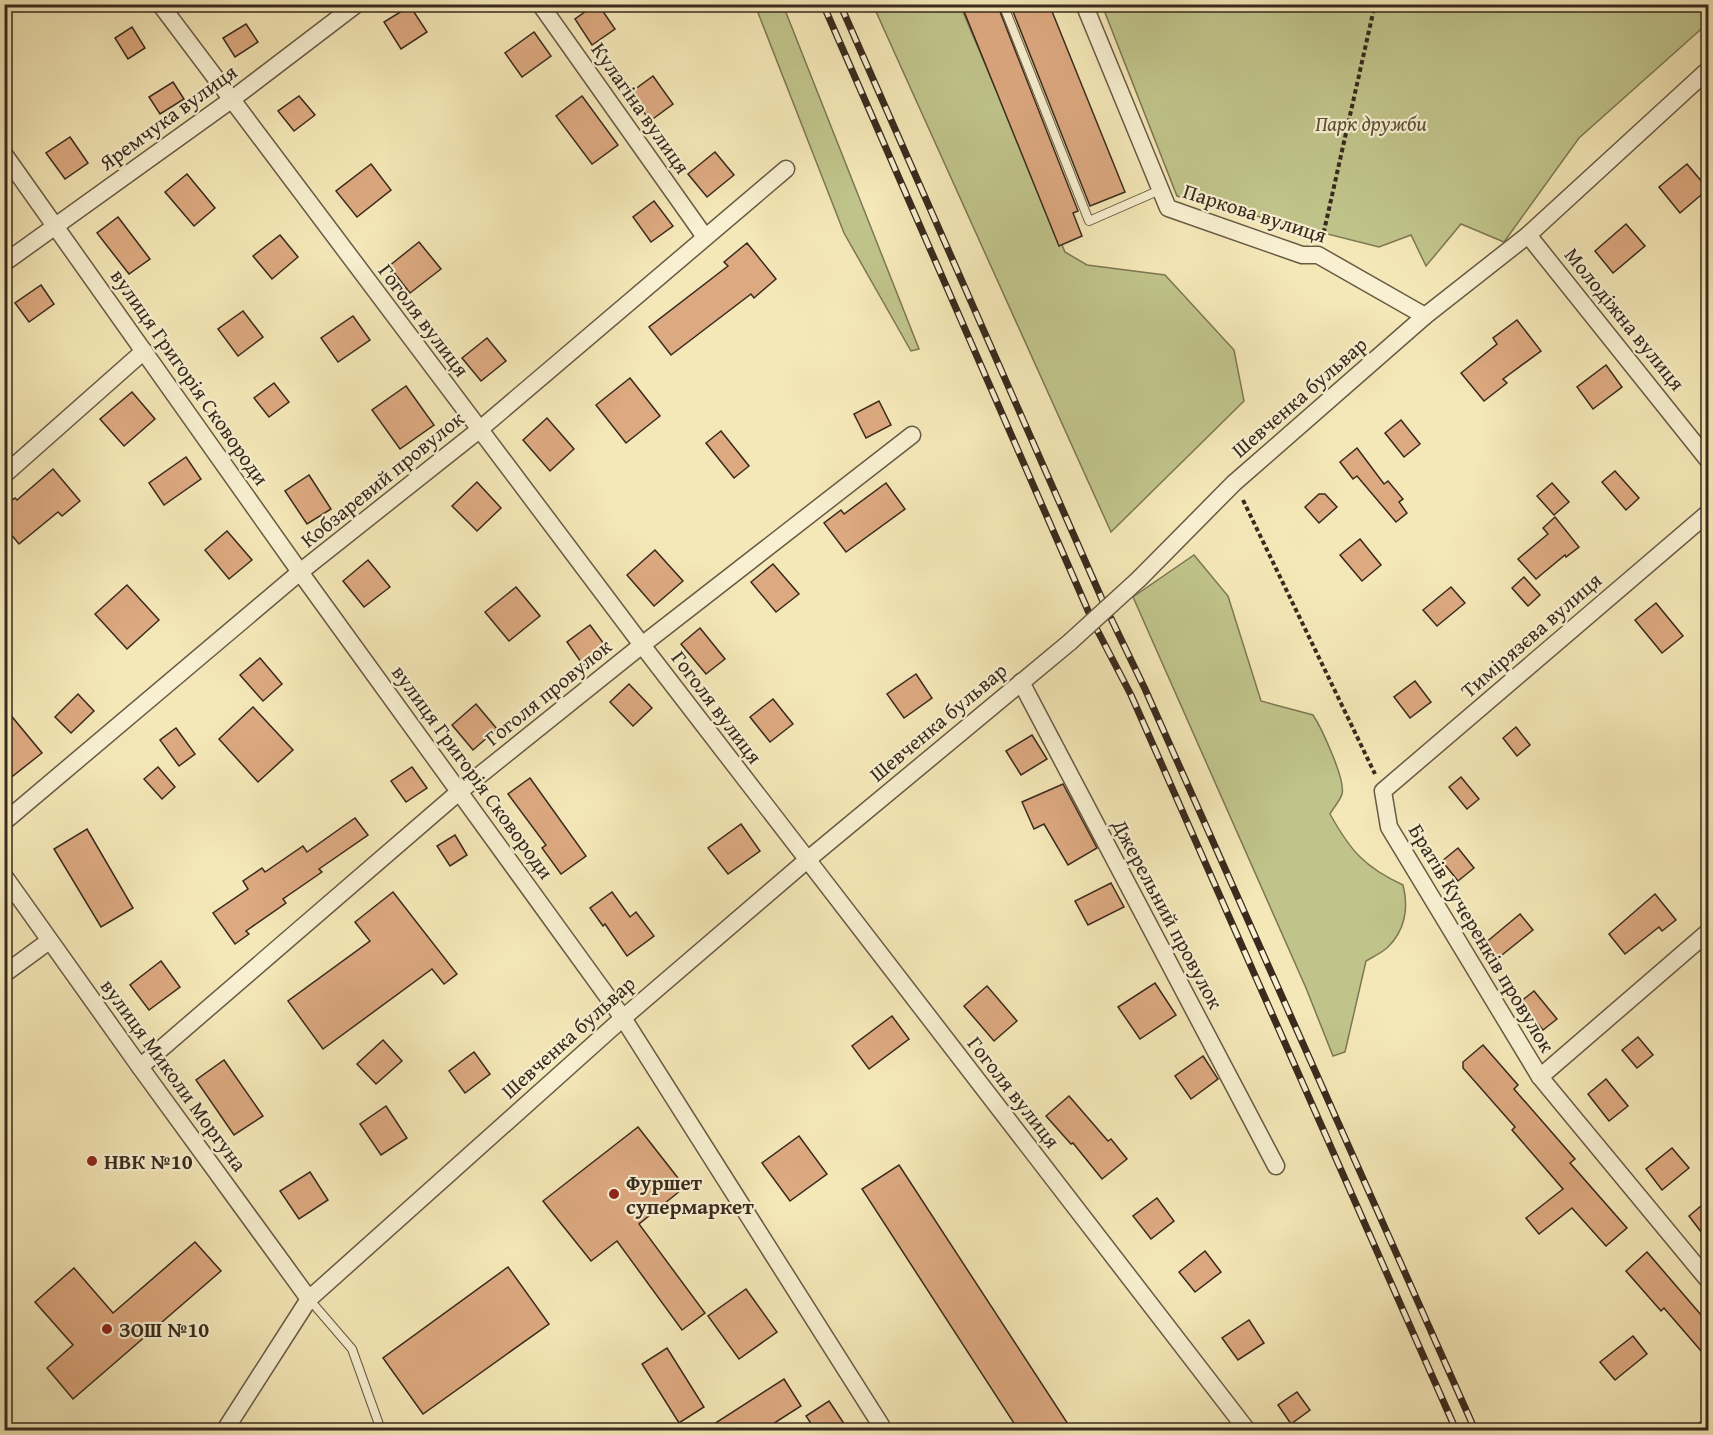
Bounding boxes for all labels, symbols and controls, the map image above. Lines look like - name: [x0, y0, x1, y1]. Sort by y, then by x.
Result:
- street label: Кулагіна вулиця: [584, 36, 698, 180]
- street label: Яремчука вулиця: [92, 56, 244, 178]
- park label: Парк дружби: [1315, 108, 1427, 139]
- street label: Паркова вулиця: [1179, 175, 1331, 251]
- street label: Молодіжна вулиця: [1557, 241, 1693, 398]
- street label: Гоголя вулиця: [371, 257, 477, 383]
- street label: вулиця Григорія Сковороди: [103, 262, 277, 492]
- street label: Шевченка бульвар: [1224, 329, 1374, 465]
- street label: Кобзаревий провулок: [294, 403, 470, 555]
- street label: Тимірязєва вулиця: [1454, 565, 1609, 705]
- street label: Гоголя провулок: [478, 631, 618, 753]
- street label: Гоголя вулиця: [664, 644, 770, 770]
- street label: Шевченка бульвар: [863, 655, 1013, 789]
- street label: вулиця Григорія Сковороди: [385, 658, 561, 886]
- street label: Джерельний провулок: [1104, 813, 1231, 1015]
- street label: Братів Кучеренків провулок: [1401, 818, 1563, 1058]
- street label: Шевченка бульвар: [494, 968, 642, 1106]
- street label: вулиця Миколи Моргуна: [93, 972, 255, 1178]
- street label: Гоголя вулиця: [960, 1029, 1068, 1155]
- place label: НВК №10: [104, 1146, 193, 1177]
- marker: НВК №10: [85, 1154, 99, 1168]
- place label: Фуршет супермаркет: [626, 1167, 754, 1222]
- marker: Фуршет супермаркет: [607, 1187, 621, 1201]
- place label: ЗОШ №10: [119, 1314, 209, 1345]
- marker: ЗОШ №10: [100, 1322, 114, 1336]

